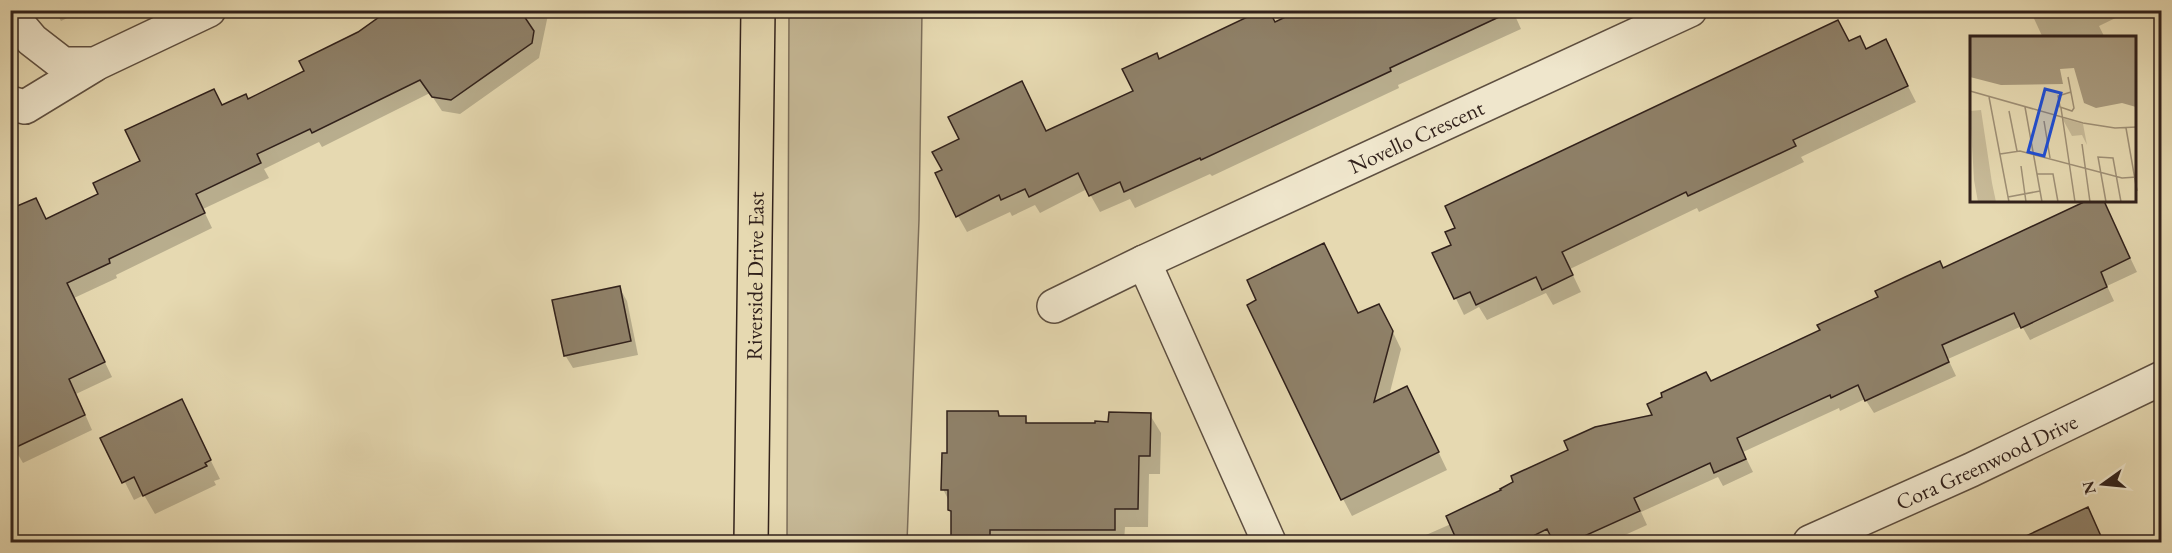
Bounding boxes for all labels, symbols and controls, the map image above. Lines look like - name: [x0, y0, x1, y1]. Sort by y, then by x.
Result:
- inset map: [1970, 36, 2136, 202]
- street label: Novello Crescent: [1344, 93, 1489, 181]
- street label: Riverside Drive East: [739, 191, 771, 361]
- street label: Cora Greenwood Drive: [1891, 407, 2083, 517]
- north arrow: [2073, 454, 2133, 514]
- text: N: [2077, 479, 2101, 497]

